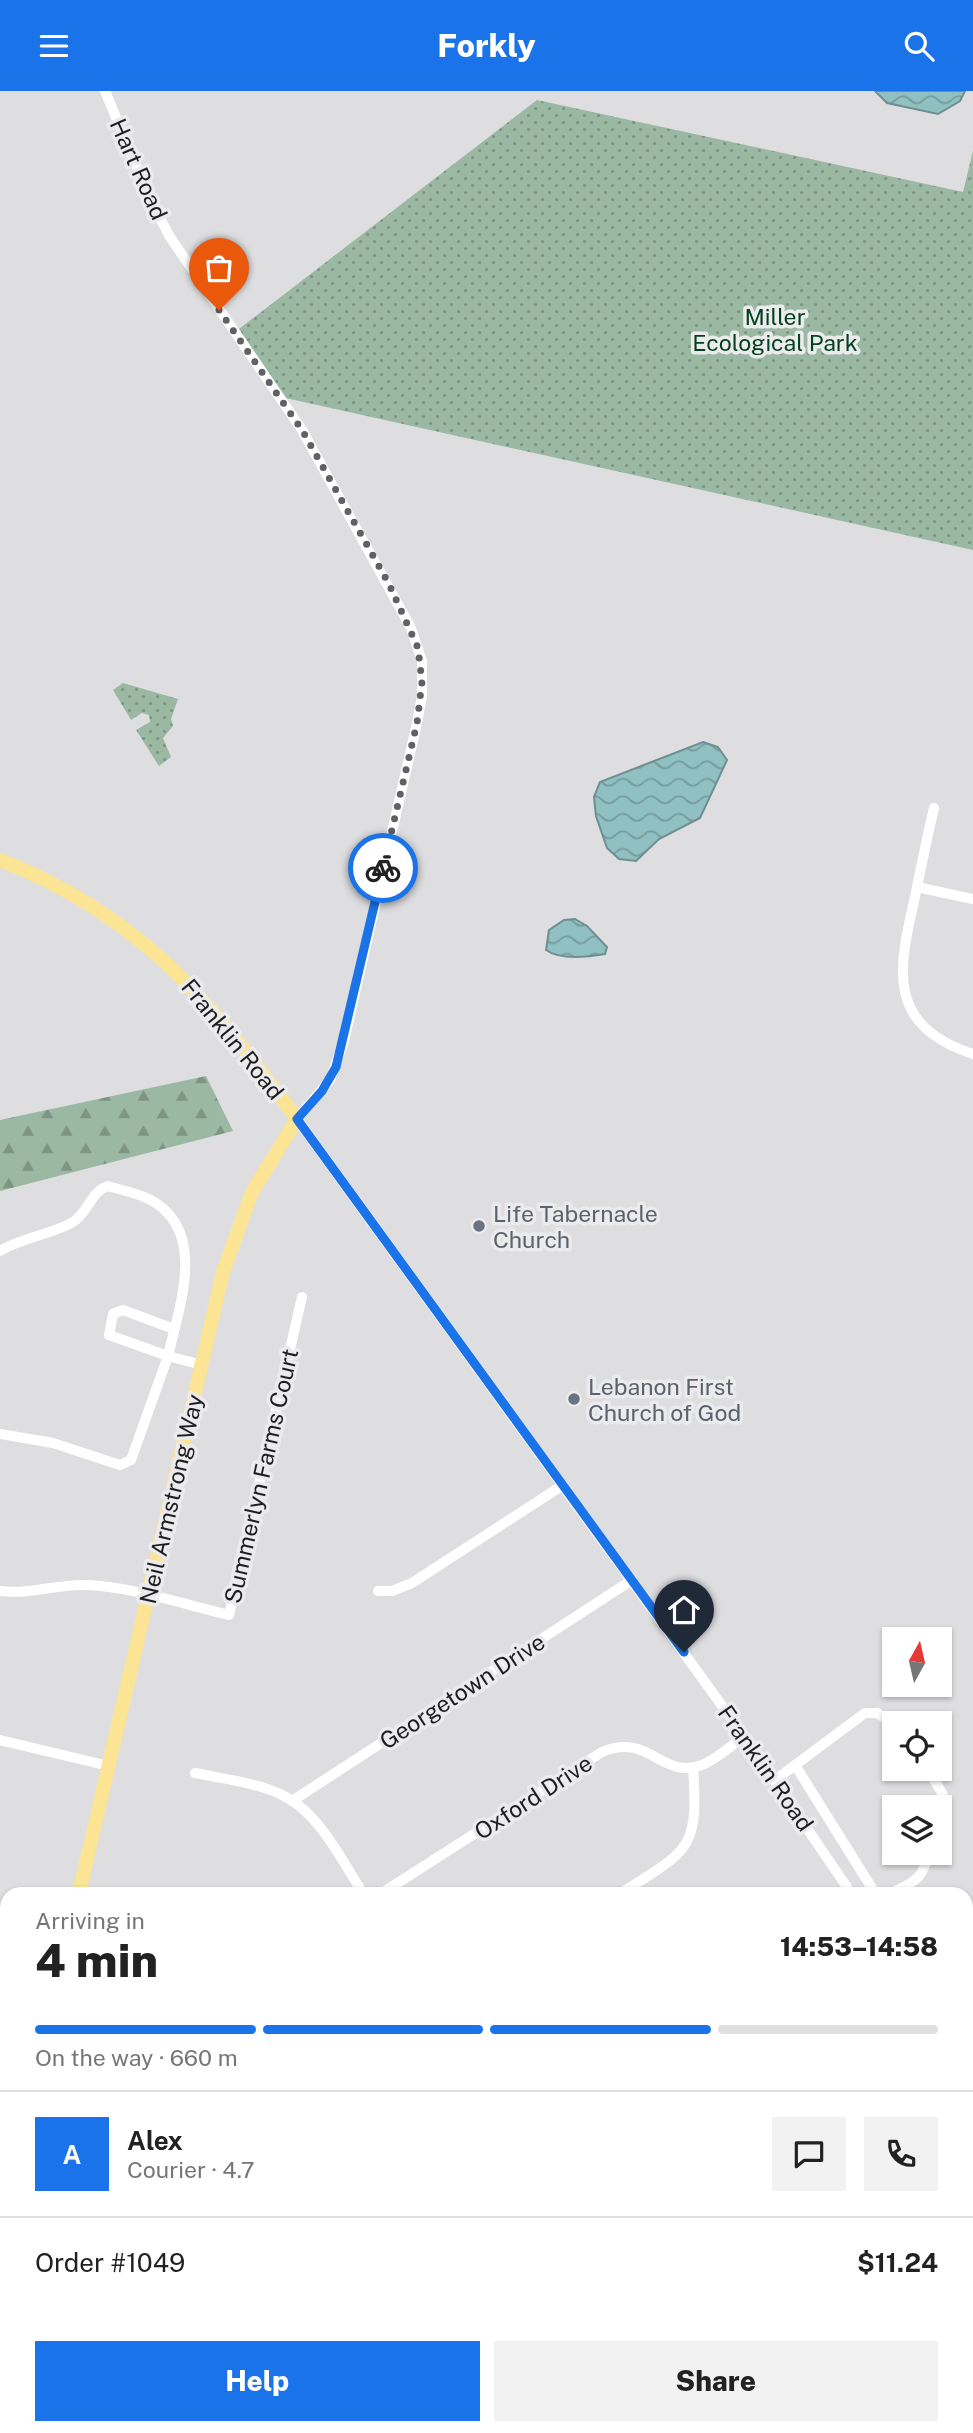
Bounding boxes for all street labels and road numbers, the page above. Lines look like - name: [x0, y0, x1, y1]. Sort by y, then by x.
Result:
- street label: Hart Road: [105, 114, 173, 224]
- street label: Franklin Road: [176, 973, 290, 1105]
- street label: Summerlyn Farms Court: [219, 1346, 303, 1606]
- street label: Neil Armstrong Way: [134, 1392, 208, 1606]
- street label: Georgetown Drive: [374, 1628, 550, 1754]
- street label: Franklin Road: [713, 1700, 819, 1836]
- street label: Oxford Drive: [469, 1749, 597, 1845]

